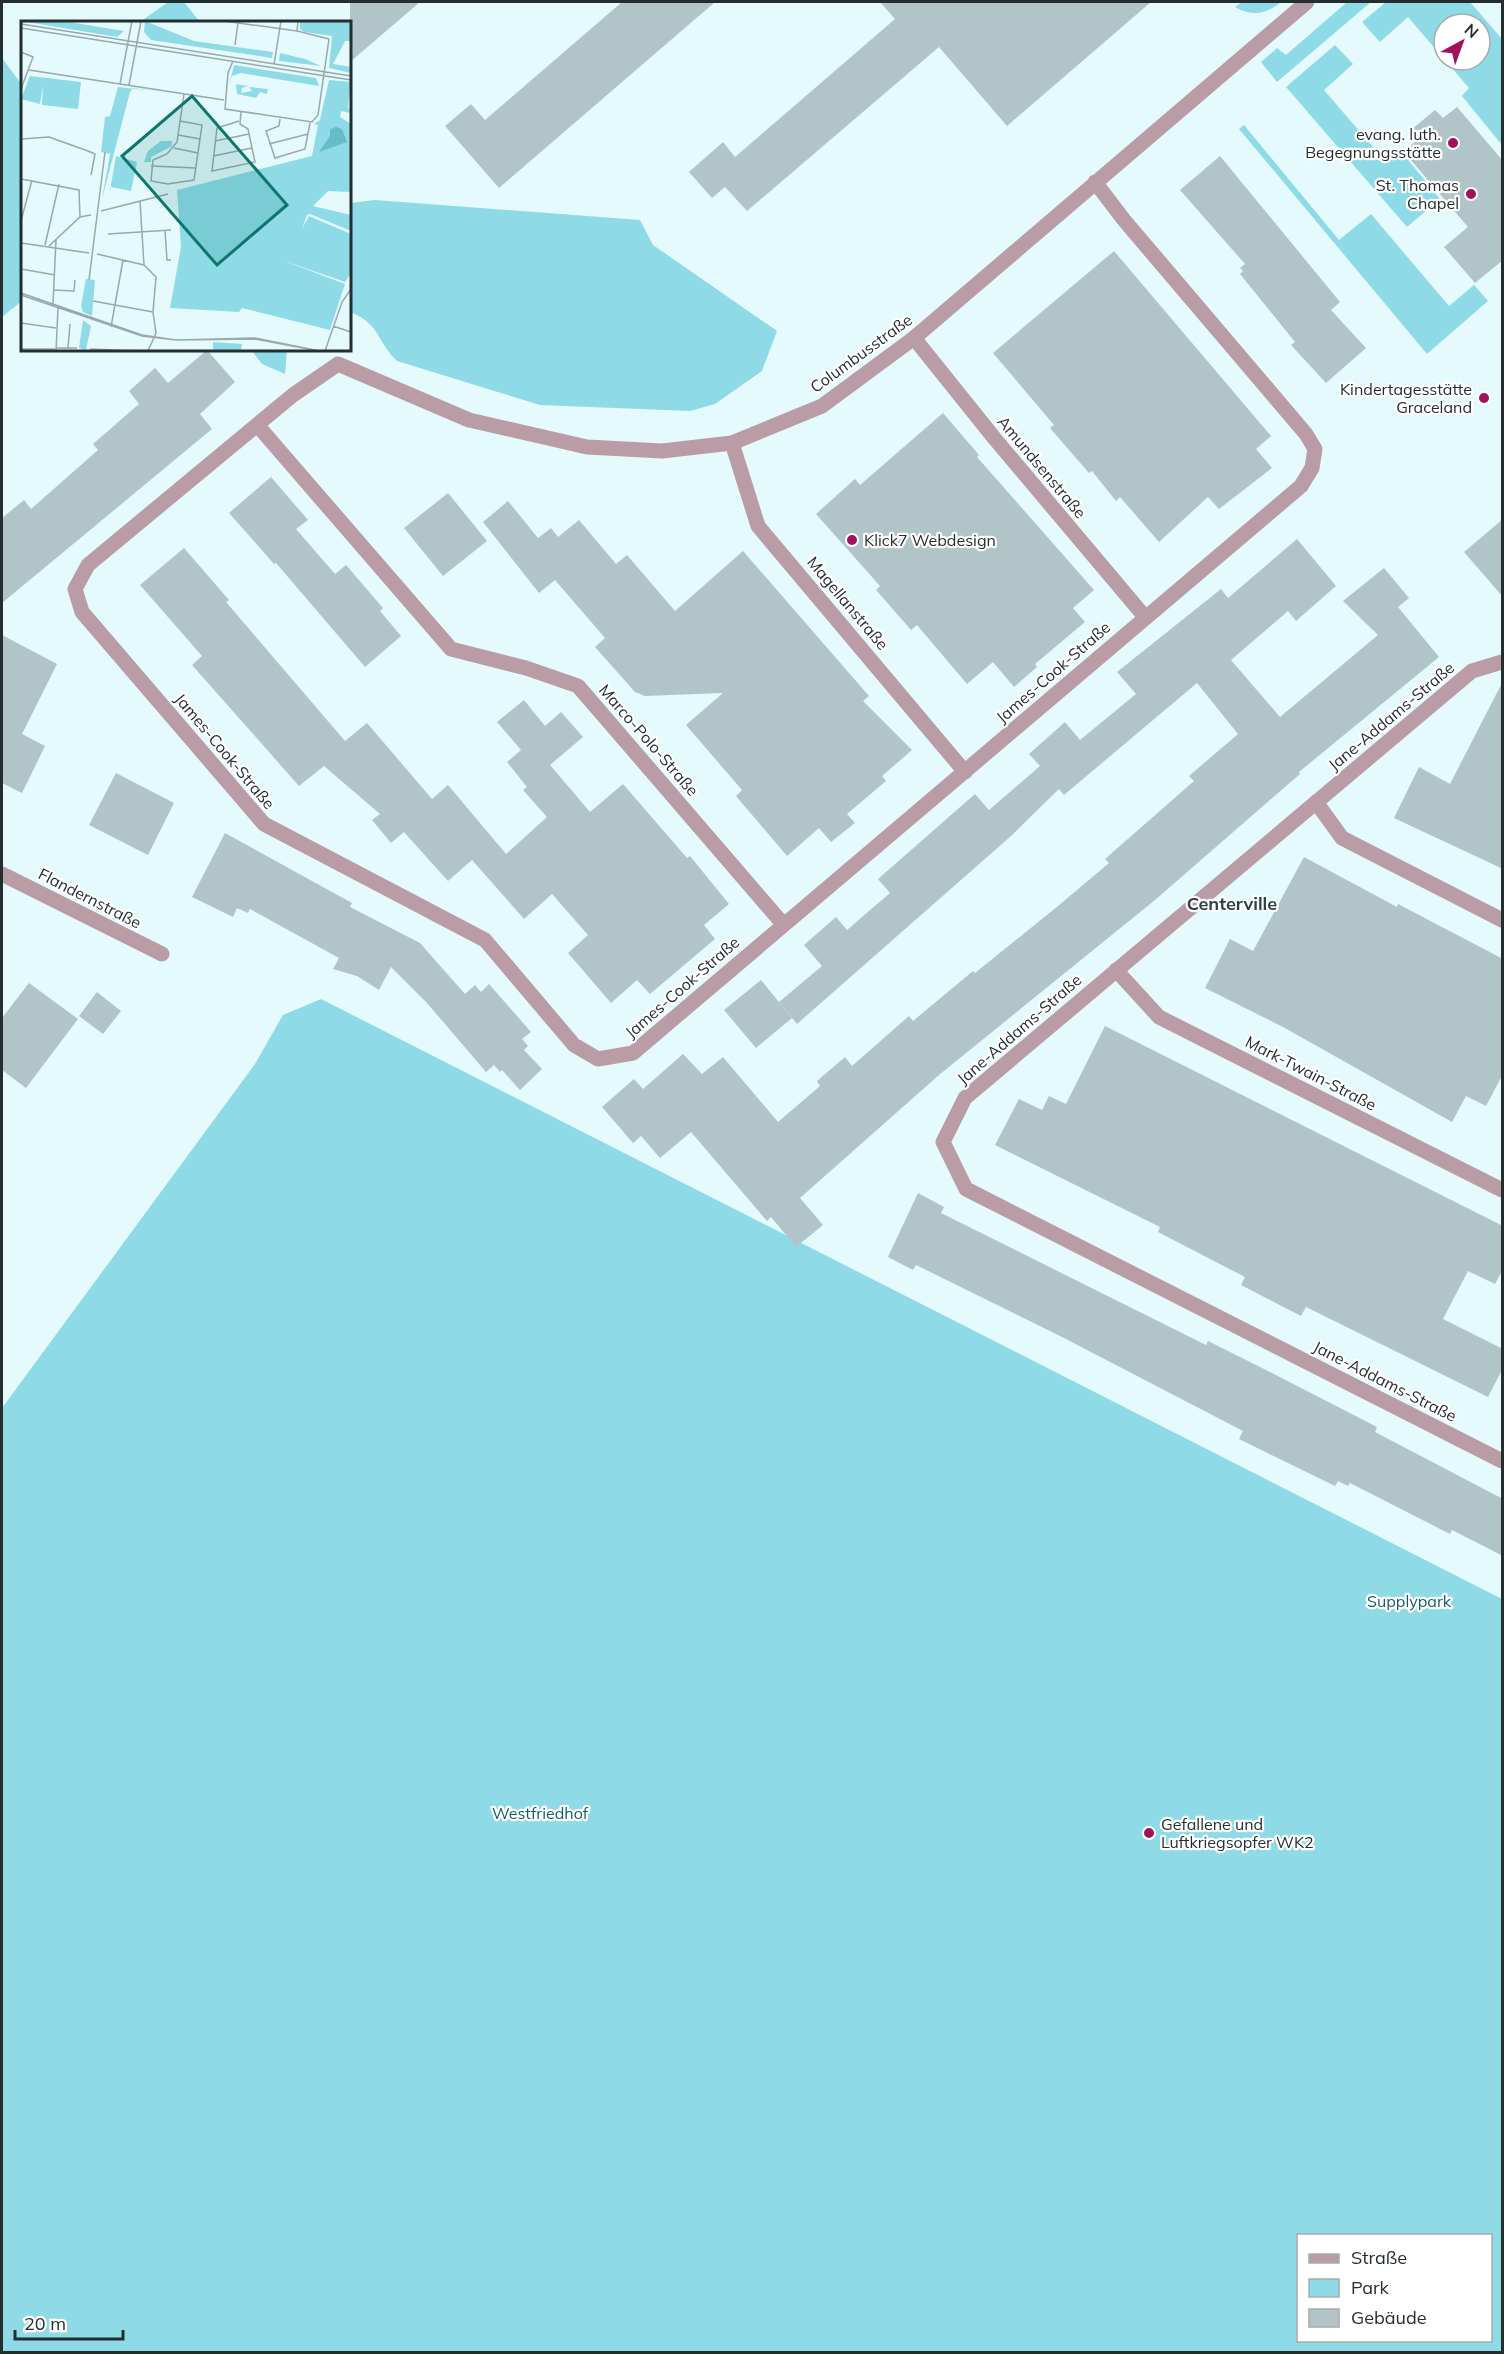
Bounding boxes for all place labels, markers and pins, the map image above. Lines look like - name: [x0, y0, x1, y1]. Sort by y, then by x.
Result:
- place label: evang. luth. Begegnungsstätte: [1305, 124, 1441, 162]
- marker: evang. luth. Begegnungsstätte: [1446, 136, 1460, 150]
- place label: St. Thomas Chapel: [1376, 175, 1459, 213]
- marker: St. Thomas Chapel: [1464, 187, 1478, 201]
- place label: Kindertagesstätte Graceland: [1340, 379, 1472, 417]
- marker: Kindertagesstätte Graceland: [1477, 391, 1491, 405]
- place label: Klick7 Webdesign: [864, 530, 996, 550]
- marker: Klick7 Webdesign: [845, 533, 859, 547]
- place label: Gefallene und Luftkriegsopfer WK2: [1161, 1814, 1314, 1852]
- marker: Gefallene und Luftkriegsopfer WK2: [1142, 1826, 1156, 1840]

